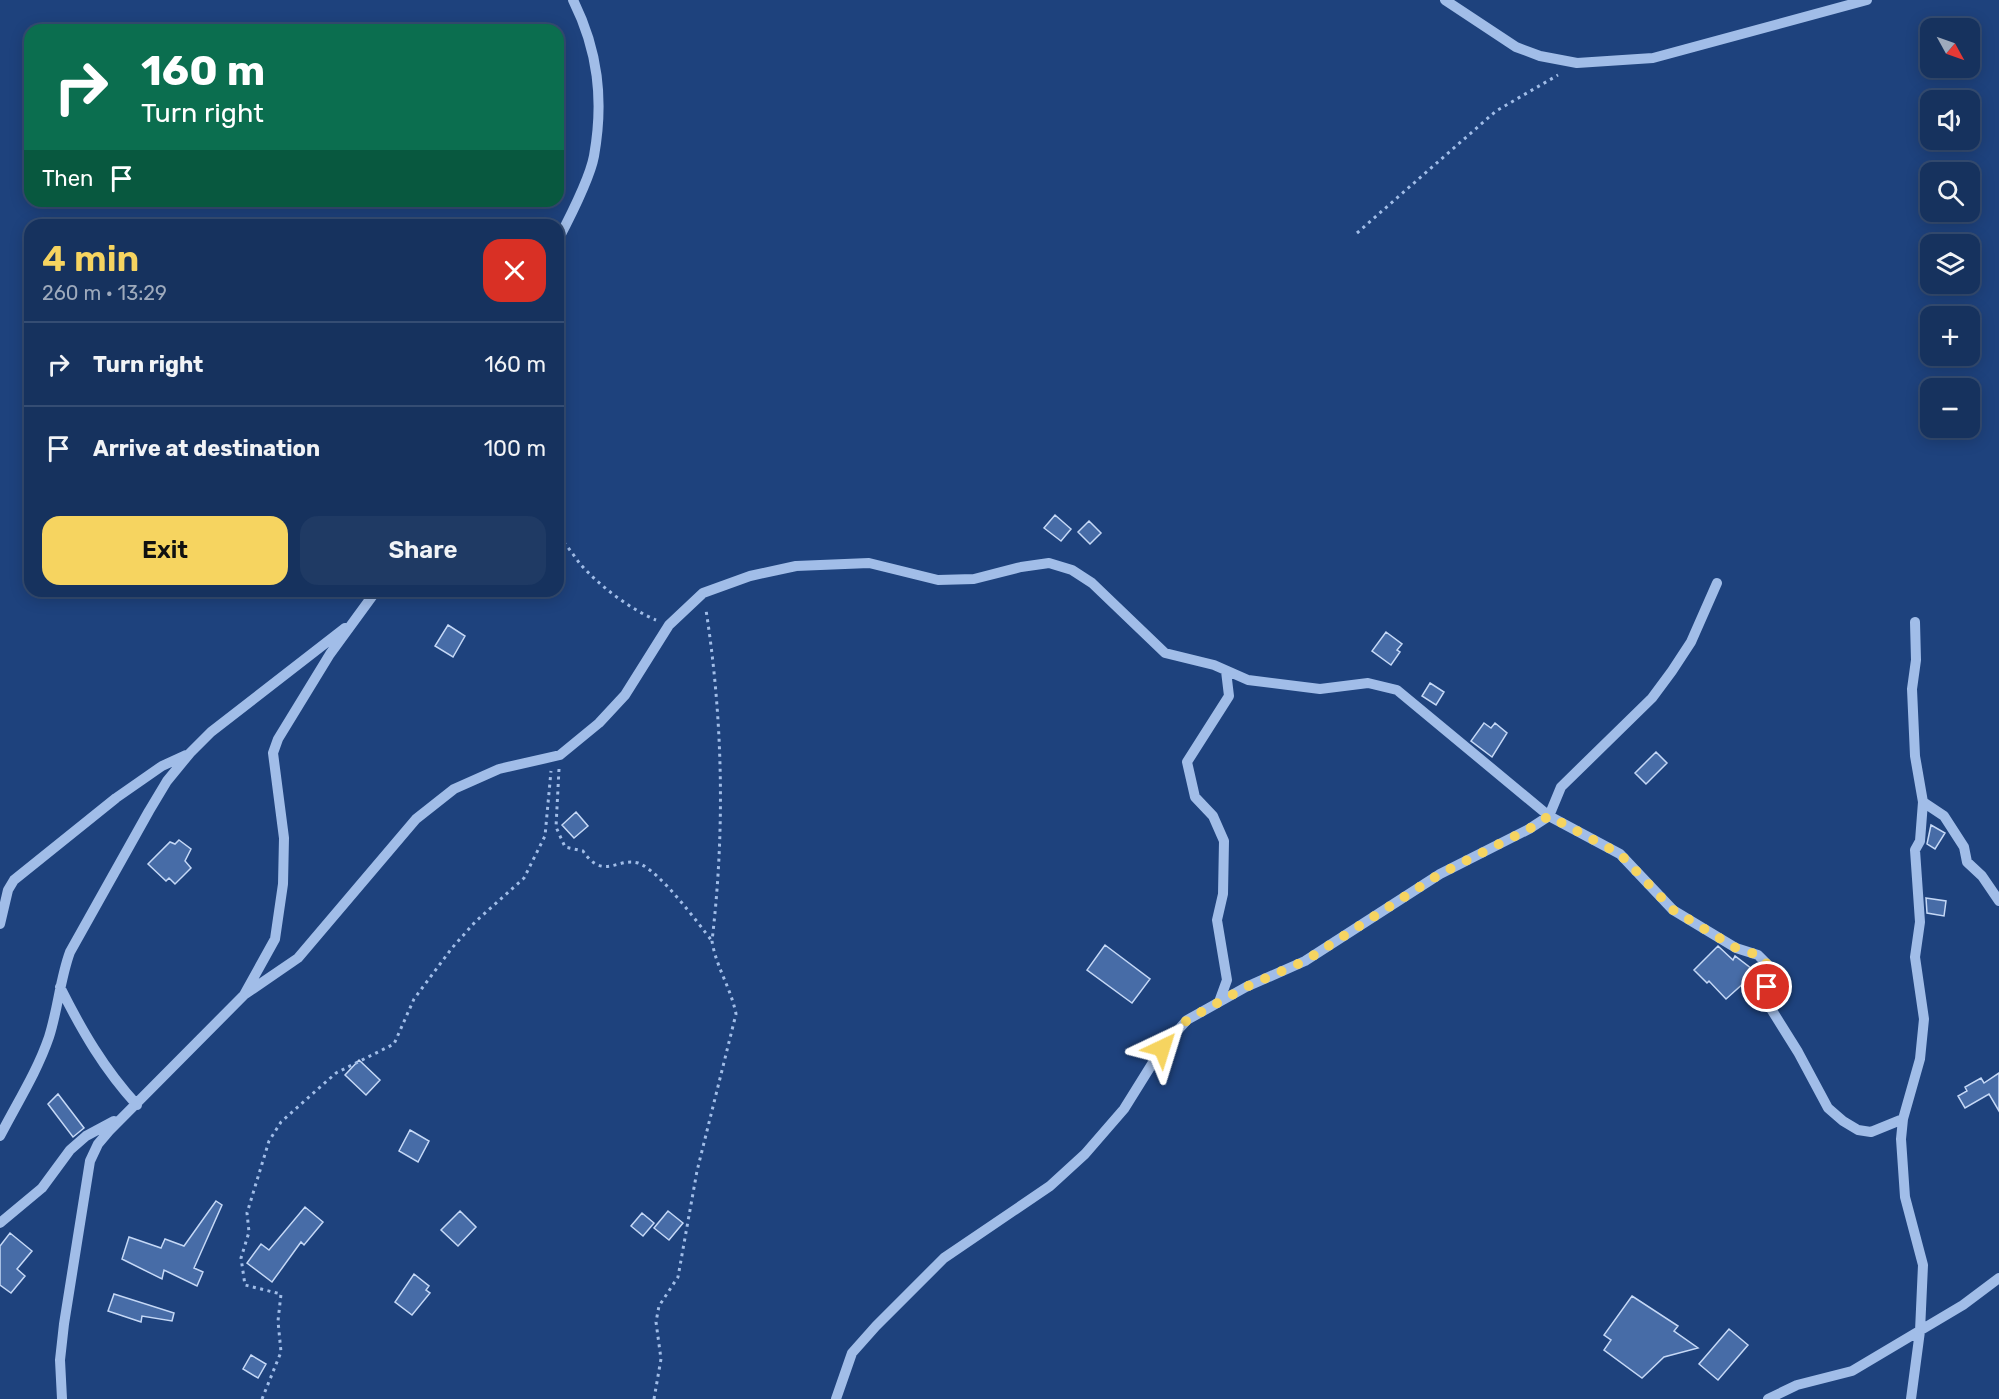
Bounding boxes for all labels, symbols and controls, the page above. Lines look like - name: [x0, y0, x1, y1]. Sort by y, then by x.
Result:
- north arrow: [1920, 18, 1980, 78]
- map controls: [1920, 18, 1980, 438]
- text: 160 m: [141, 46, 265, 96]
- icon: right: [42, 48, 120, 126]
- button: sound: [1920, 90, 1980, 150]
- text: Turn right: [141, 97, 264, 129]
- icon: arrive: [105, 162, 138, 195]
- button: search: [1920, 162, 1980, 222]
- text: Then: [42, 165, 93, 192]
- button: layers: [1920, 234, 1980, 294]
- text: 4 min: [42, 237, 139, 280]
- button: close: [483, 239, 546, 302]
- text: 260 m · 13:29: [42, 281, 167, 305]
- button: +: [1920, 306, 1980, 366]
- icon: right: [42, 348, 75, 381]
- text: Turn right: [93, 351, 203, 378]
- text: 160 m: [484, 351, 546, 378]
- button: −: [1920, 378, 1980, 438]
- icon: arrive: [42, 432, 75, 465]
- text: Arrive at destination: [93, 435, 320, 462]
- text: 100 m: [484, 435, 546, 462]
- button: Exit: [42, 516, 288, 585]
- button: Share: [300, 516, 546, 585]
- pin: [1741, 961, 1792, 1012]
- icon: arrive: [1750, 970, 1783, 1003]
- position arrow: [1130, 1016, 1194, 1080]

